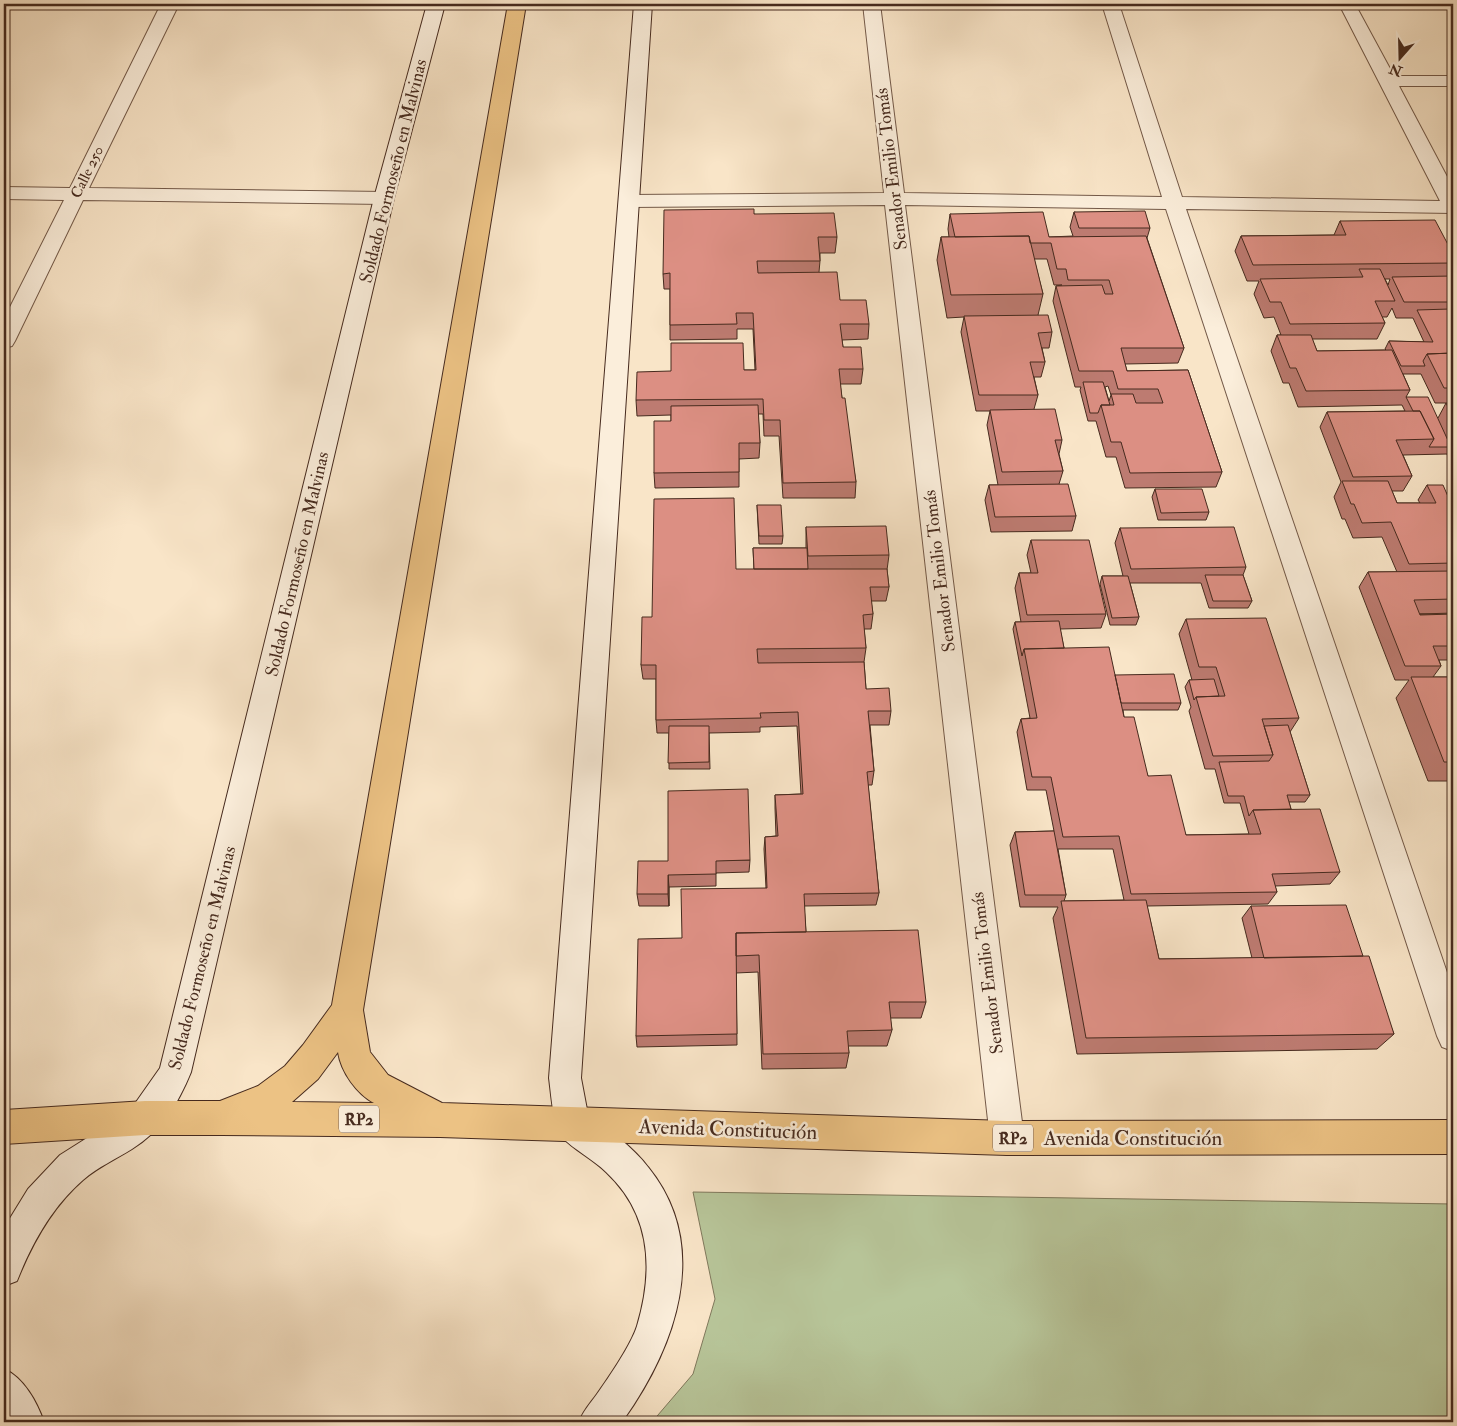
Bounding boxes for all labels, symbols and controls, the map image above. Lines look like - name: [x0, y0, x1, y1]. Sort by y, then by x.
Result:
- north arrow: [1374, 32, 1424, 82]
- street label: Soldado Formoseño en Malvinas: [354, 57, 432, 286]
- text: N: [1386, 59, 1405, 80]
- street label: Senador Emilio Tomás: [870, 87, 913, 251]
- street label: Calle 250: [67, 143, 108, 201]
- street label: Soldado Formoseño en Malvinas: [260, 449, 335, 679]
- street label: Senador Emilio Tomás: [918, 489, 961, 653]
- street label: Soldado Formoseño en Malvinas: [163, 844, 241, 1073]
- street label: Senador Emilio Tomás: [966, 891, 1009, 1055]
- road number: RP2: [339, 1106, 379, 1132]
- street label: Avenida Constitución: [637, 1113, 818, 1146]
- road number: RP2: [993, 1124, 1033, 1152]
- street label: Avenida Constitución: [1043, 1125, 1222, 1152]

